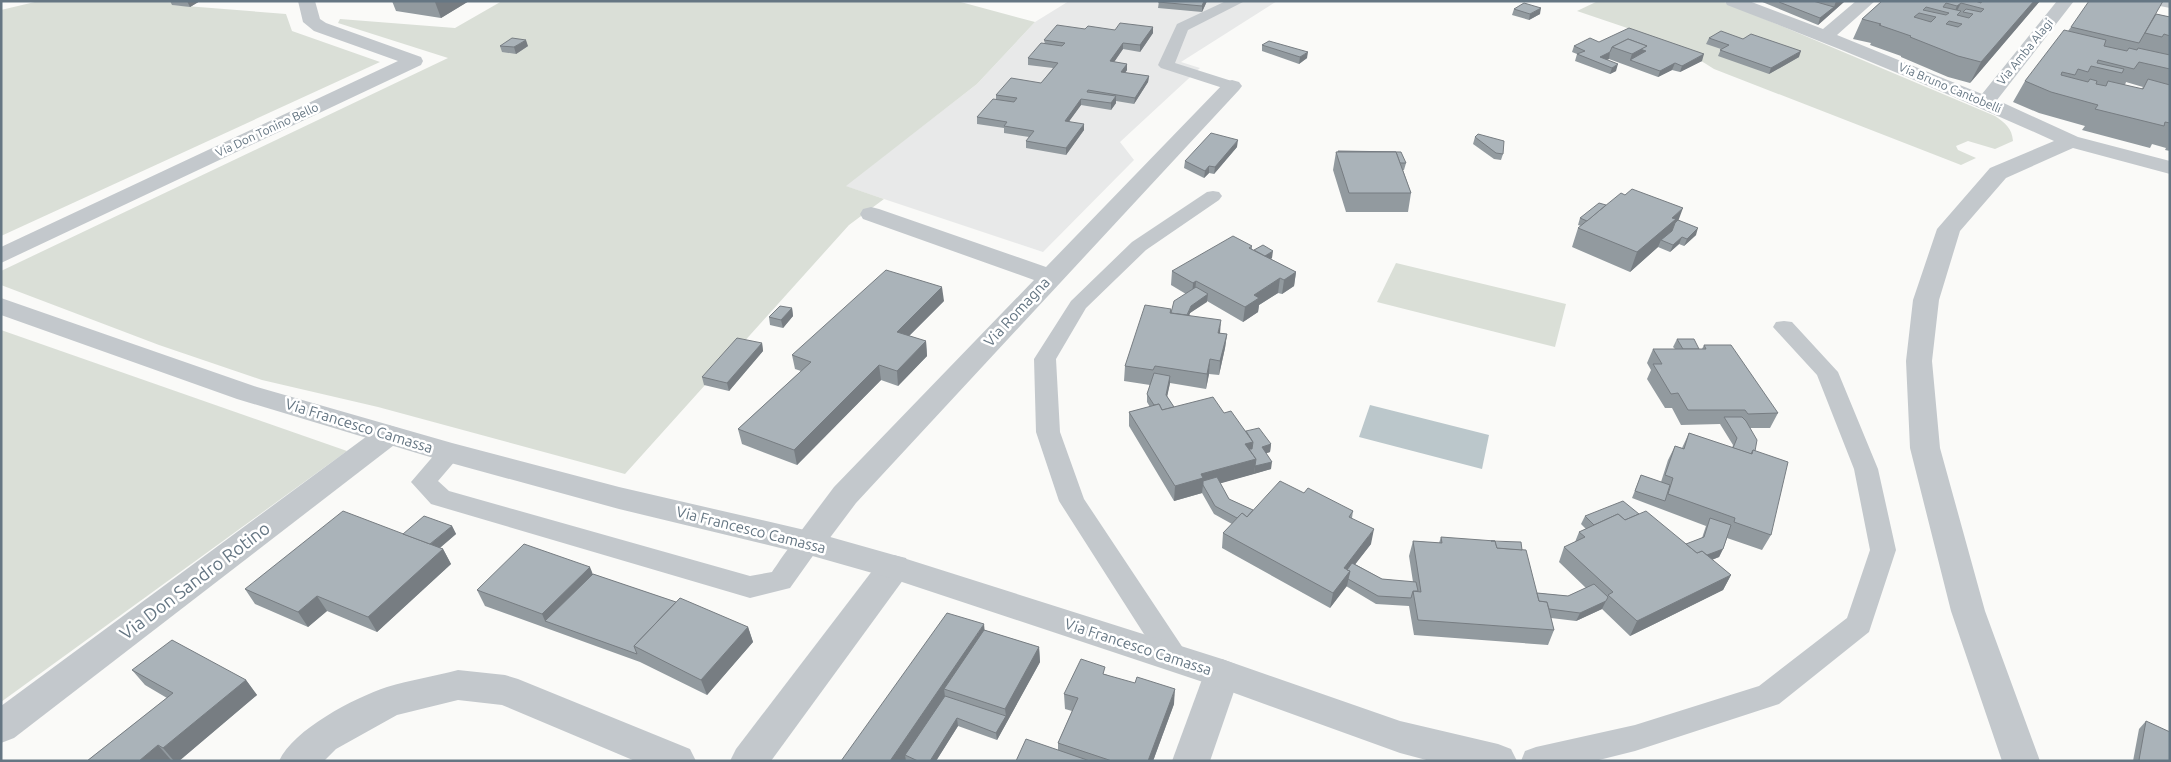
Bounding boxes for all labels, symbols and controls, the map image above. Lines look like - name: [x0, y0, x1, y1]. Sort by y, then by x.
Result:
- street label: Via Amba Alagi: [1994, 16, 2055, 87]
- street label: Via Bruno Cantobelli: [1897, 60, 2004, 115]
- street label: Via Don Tonino Bello: [213, 100, 320, 159]
- street label: Via Romagna: [980, 274, 1053, 350]
- street label: Via Francesco Camassa: [283, 395, 435, 456]
- street label: Via Francesco Camassa: [675, 503, 828, 556]
- street label: Via Don Sandro Rotino: [116, 517, 273, 643]
- street label: Via Francesco Camassa: [1063, 615, 1214, 678]

